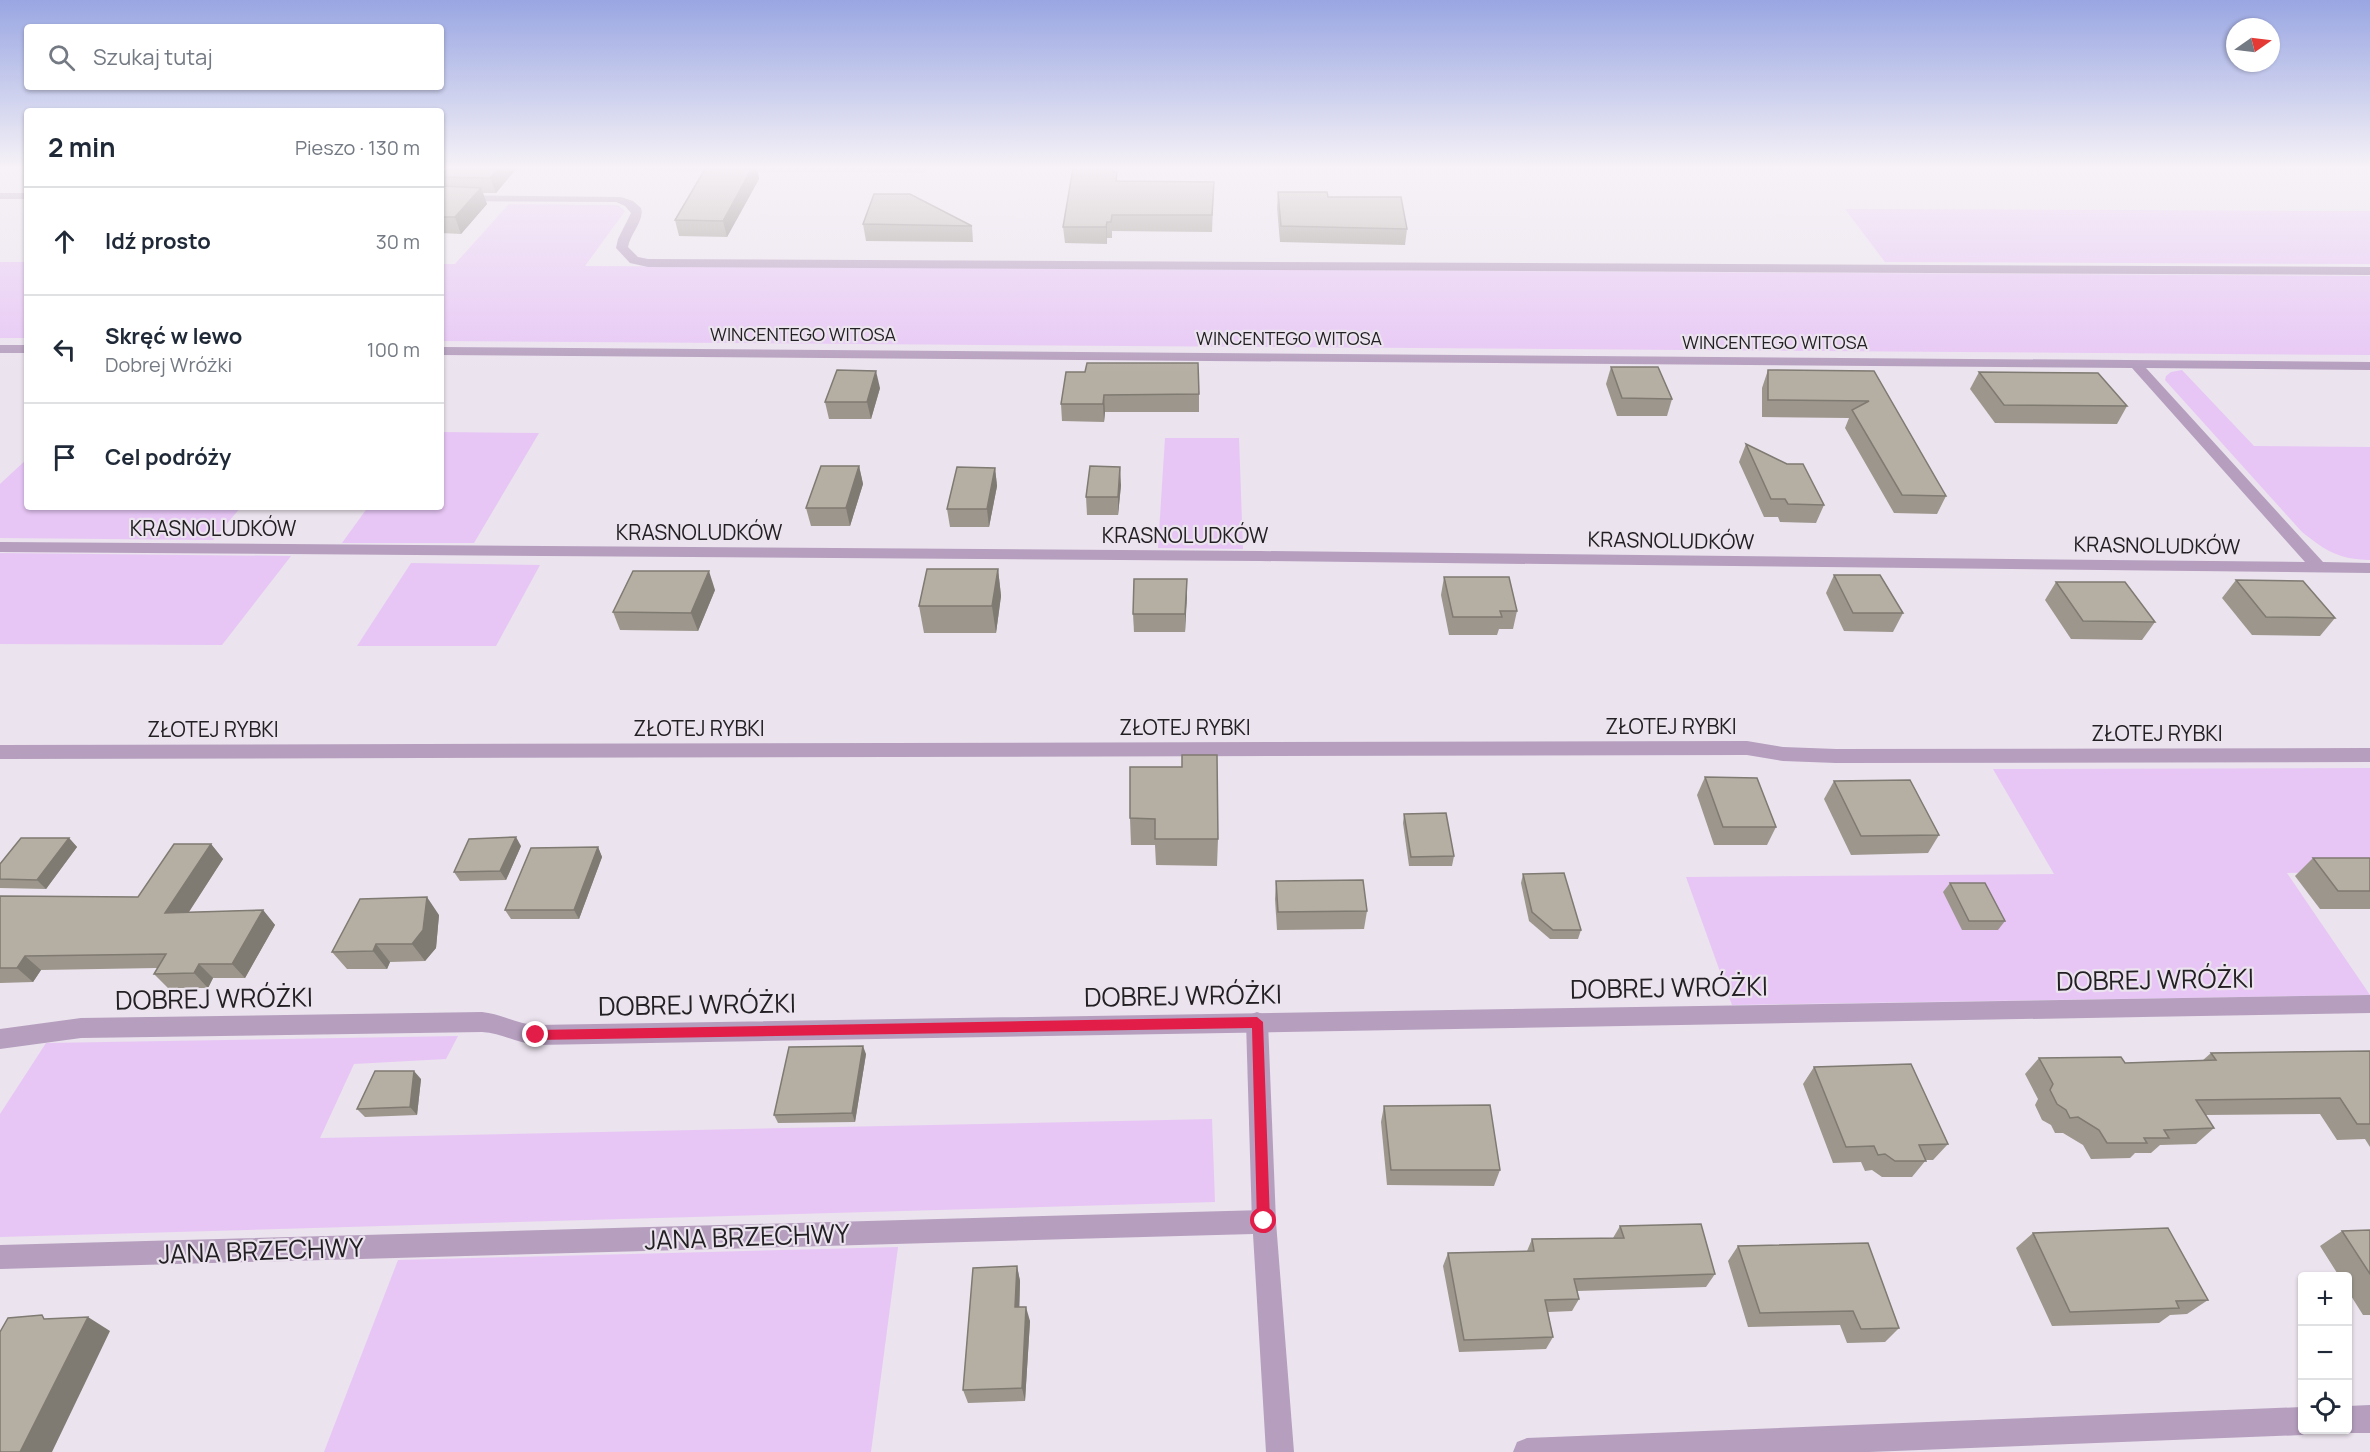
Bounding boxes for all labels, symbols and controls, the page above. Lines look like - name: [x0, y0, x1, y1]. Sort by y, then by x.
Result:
- north arrow: [2226, 18, 2280, 72]
- search box: [24, 24, 444, 90]
- icon: search: [45, 41, 78, 74]
- text: Szukaj tutaj: [93, 42, 213, 72]
- text: 2 min: [48, 129, 116, 165]
- text: Pieszo · 130 m: [295, 134, 420, 161]
- icon: ahead: [48, 225, 81, 258]
- text: Idź prosto: [105, 226, 211, 256]
- text: 30 m: [376, 228, 420, 255]
- text: Skręć w lewo: [105, 321, 242, 351]
- street label: WINCENTEGO WITOSA: [710, 322, 897, 346]
- street label: WINCENTEGO WITOSA: [1196, 326, 1383, 350]
- street label: WINCENTEGO WITOSA: [1682, 330, 1869, 354]
- icon: left: [48, 333, 81, 366]
- text: 100 m: [367, 336, 420, 363]
- text: Dobrej Wróżki: [105, 351, 232, 378]
- icon: arrive: [48, 441, 81, 474]
- text: Cel podróży: [105, 442, 231, 472]
- street label: KRASNOLUDKÓW: [130, 514, 297, 542]
- street label: KRASNOLUDKÓW: [616, 518, 783, 546]
- street label: KRASNOLUDKÓW: [1102, 521, 1269, 549]
- street label: KRASNOLUDKÓW: [1587, 525, 1755, 555]
- street label: KRASNOLUDKÓW: [2073, 530, 2241, 560]
- street label: ZŁOTEJ RYBKI: [1605, 712, 1737, 740]
- street label: ZŁOTEJ RYBKI: [1119, 713, 1251, 741]
- street label: ZŁOTEJ RYBKI: [633, 714, 765, 742]
- street label: ZŁOTEJ RYBKI: [147, 715, 279, 743]
- street label: ZŁOTEJ RYBKI: [2091, 719, 2223, 747]
- street label: DOBREJ WRÓŻKI: [2056, 959, 2254, 999]
- street label: DOBREJ WRÓŻKI: [1570, 967, 1768, 1007]
- street label: DOBREJ WRÓŻKI: [1084, 975, 1282, 1015]
- street label: DOBREJ WRÓŻKI: [115, 978, 313, 1018]
- street label: DOBREJ WRÓŻKI: [598, 984, 796, 1024]
- route end: [522, 1021, 548, 1047]
- route start: [1250, 1207, 1276, 1233]
- street label: JANA BRZECHWY: [644, 1214, 851, 1258]
- street label: JANA BRZECHWY: [158, 1228, 365, 1272]
- map controls: [2298, 1272, 2352, 1434]
- button: +: [2298, 1272, 2352, 1326]
- button: −: [2298, 1326, 2352, 1380]
- button: locate: [2298, 1380, 2352, 1434]

